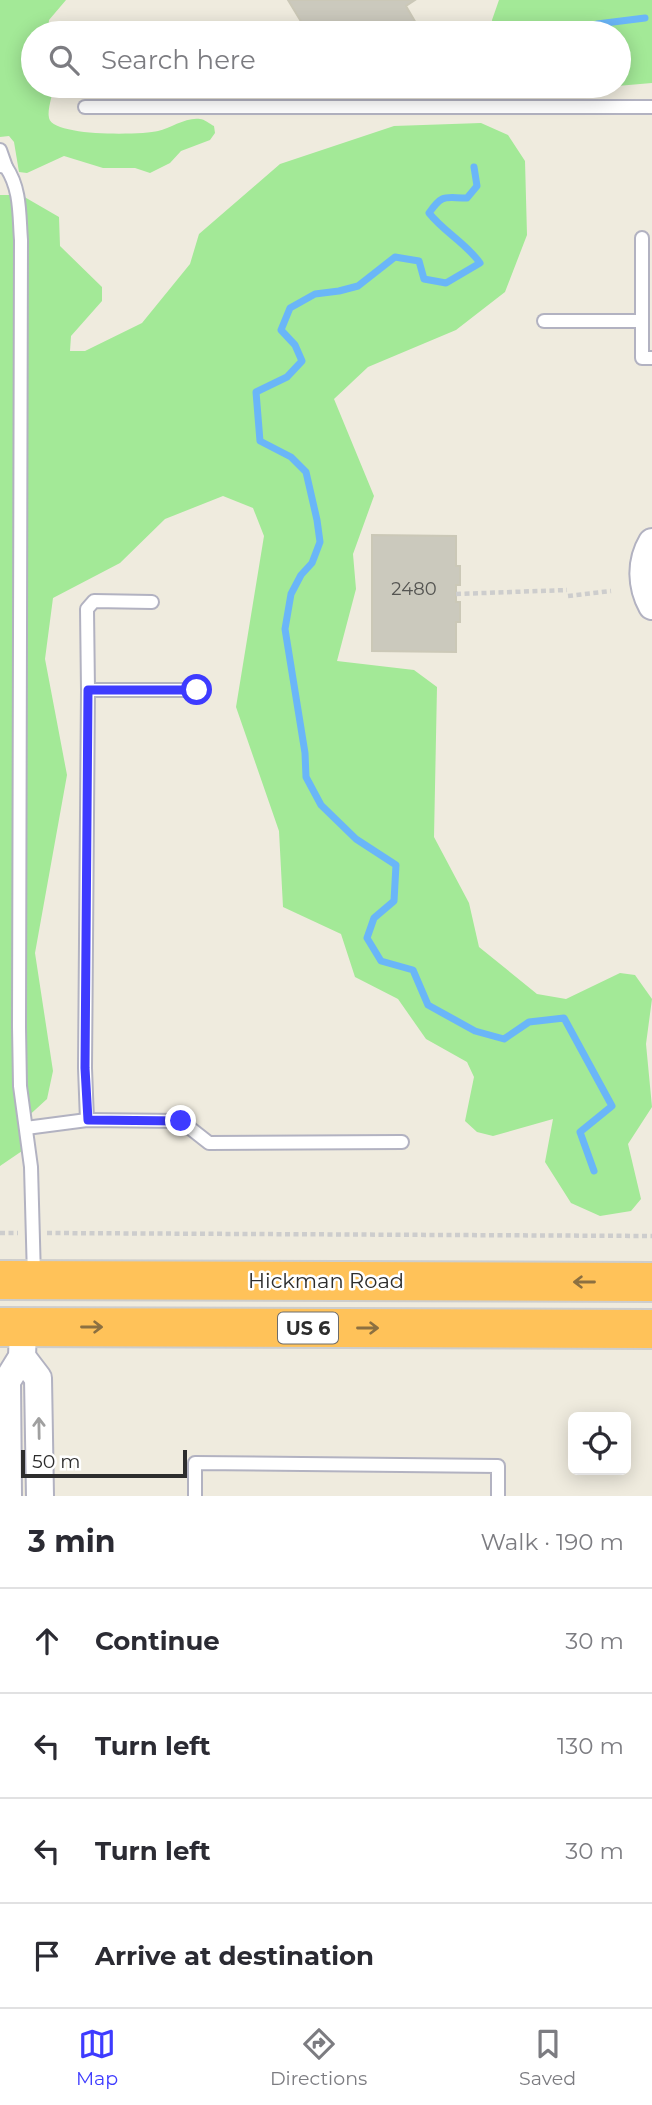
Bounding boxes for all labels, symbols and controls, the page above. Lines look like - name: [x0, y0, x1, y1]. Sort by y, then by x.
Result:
- search box: [21, 21, 631, 98]
- icon: search: [45, 41, 83, 79]
- text: Search here: [101, 44, 256, 76]
- house number: 2480: [391, 578, 437, 600]
- route start: [181, 674, 212, 705]
- route end: [165, 1105, 196, 1136]
- street label: Hickman Road: [248, 1268, 404, 1293]
- one-way arrow: [573, 1275, 596, 1289]
- road number: US 6: [278, 1312, 338, 1344]
- one-way arrow: [80, 1320, 103, 1334]
- one-way arrow: [356, 1321, 379, 1335]
- map controls: [568, 1412, 631, 1475]
- button: locate: [568, 1412, 631, 1475]
- one-way arrow: [32, 1417, 46, 1440]
- scale bar: [21, 1447, 187, 1479]
- text: 50 m: [32, 1450, 80, 1473]
- text: 3 min: [28, 1523, 115, 1560]
- text: Walk · 190 m: [480, 1528, 624, 1556]
- icon: ahead: [28, 1622, 66, 1660]
- text: Continue: [95, 1625, 220, 1657]
- text: 30 m: [565, 1627, 624, 1655]
- icon: left: [28, 1727, 66, 1765]
- text: Turn left: [95, 1730, 211, 1762]
- text: 130 m: [557, 1732, 624, 1760]
- icon: left: [28, 1832, 66, 1870]
- text: Turn left: [95, 1835, 211, 1867]
- text: 30 m: [565, 1837, 624, 1865]
- icon: arrive: [28, 1937, 66, 1975]
- text: Arrive at destination: [95, 1940, 374, 1972]
- tab: Map: [76, 2025, 118, 2090]
- tab: Directions: [270, 2025, 367, 2090]
- tab: Saved: [519, 2025, 576, 2090]

